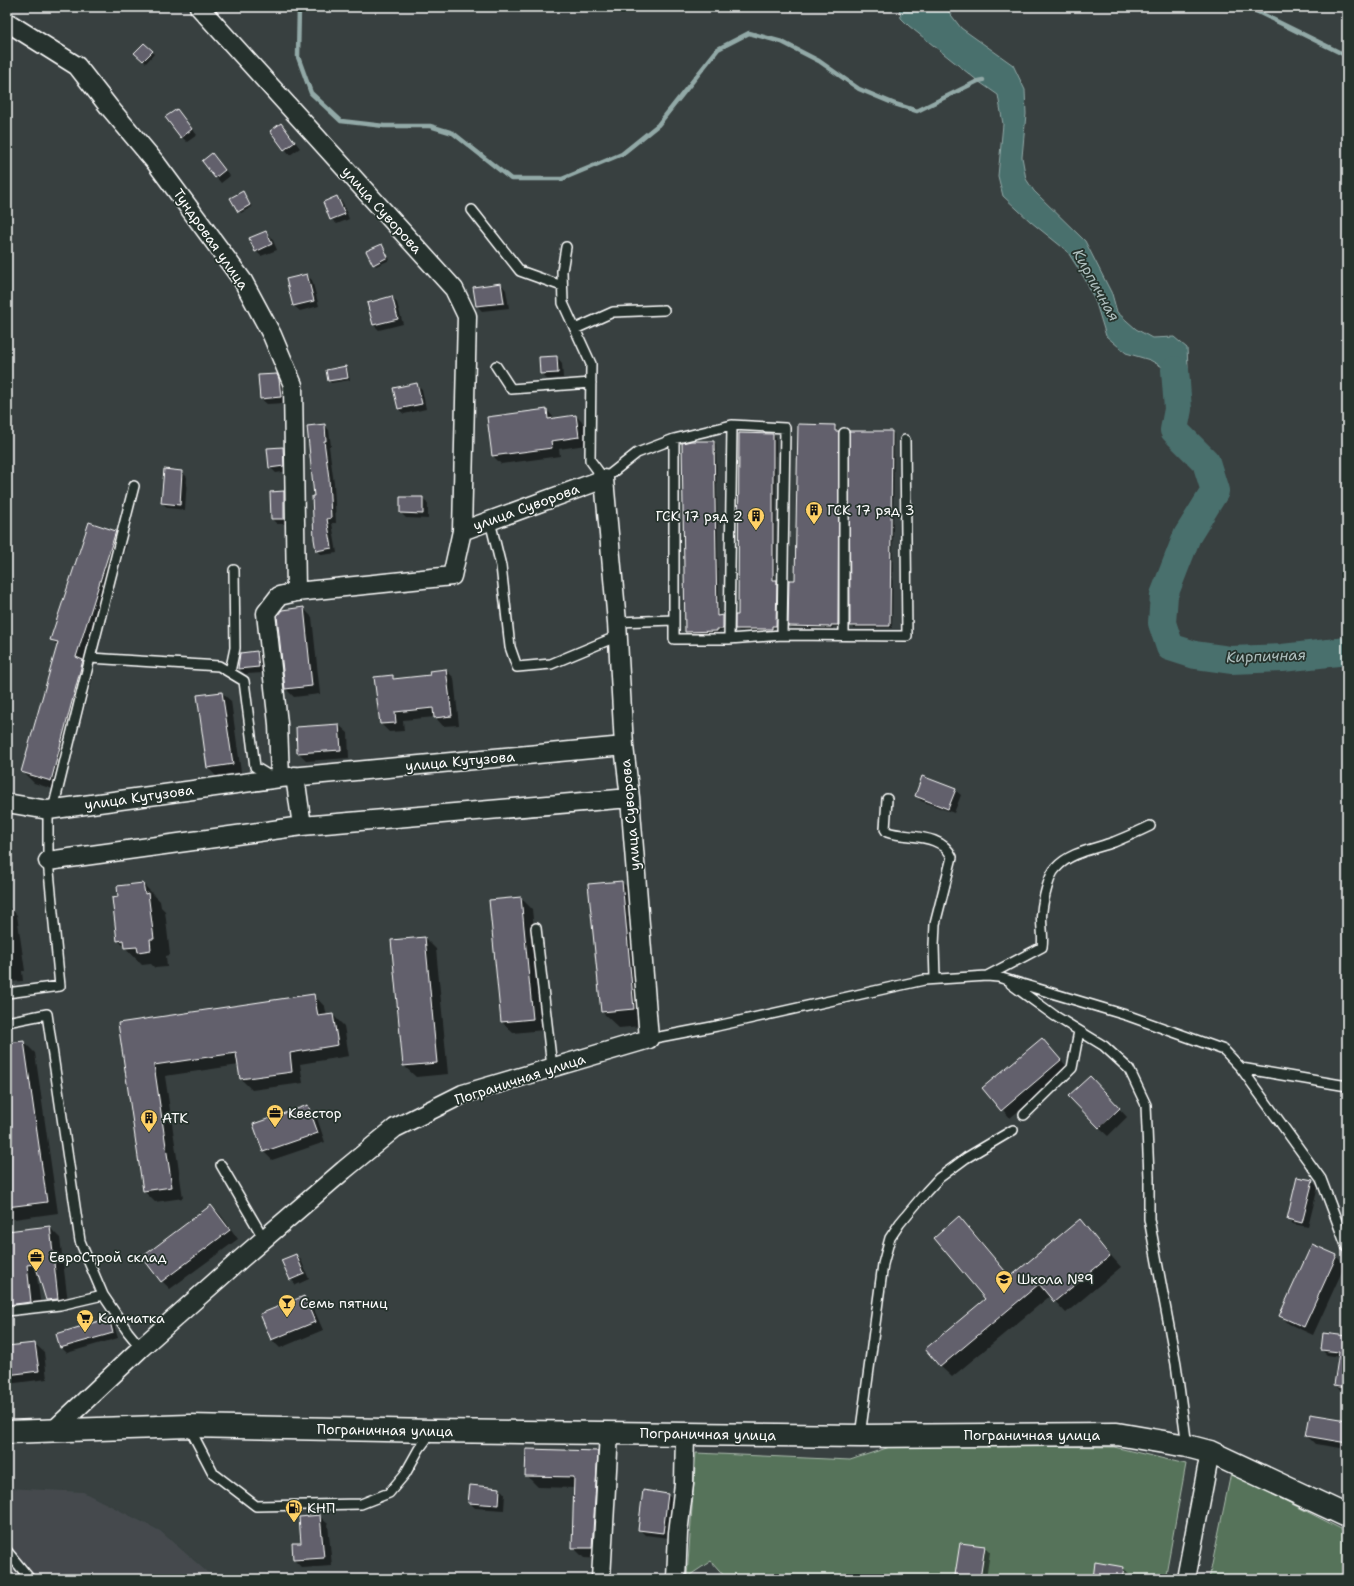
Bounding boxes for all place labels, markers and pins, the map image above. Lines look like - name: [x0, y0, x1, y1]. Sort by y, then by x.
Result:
- building icon: ГСК 17 ряд 3: [804, 500, 824, 525]
- place label: ГСК 17 ряд 3: [827, 501, 914, 519]
- building icon: ГСК 17 ряд 2: [746, 506, 766, 531]
- place label: ГСК 17 ряд 2: [656, 507, 743, 525]
- office icon: Квестор: [265, 1103, 285, 1128]
- place label: Квестор: [288, 1104, 342, 1122]
- building icon: АТК: [139, 1108, 159, 1133]
- place label: АТК: [162, 1109, 188, 1127]
- office icon: ЕвроСтрой склад: [26, 1247, 46, 1272]
- place label: ЕвроСтрой склад: [49, 1248, 167, 1266]
- school or university icon: Школа №9: [994, 1269, 1014, 1294]
- place label: Школа №9: [1017, 1270, 1094, 1288]
- bar icon: Семь пятниц: [277, 1293, 297, 1318]
- place label: Семь пятниц: [300, 1294, 388, 1312]
- supermarket icon: Камчатка: [75, 1308, 95, 1333]
- place label: Камчатка: [98, 1309, 165, 1327]
- fuel station icon: КНП: [284, 1498, 304, 1523]
- place label: КНП: [307, 1499, 335, 1517]

